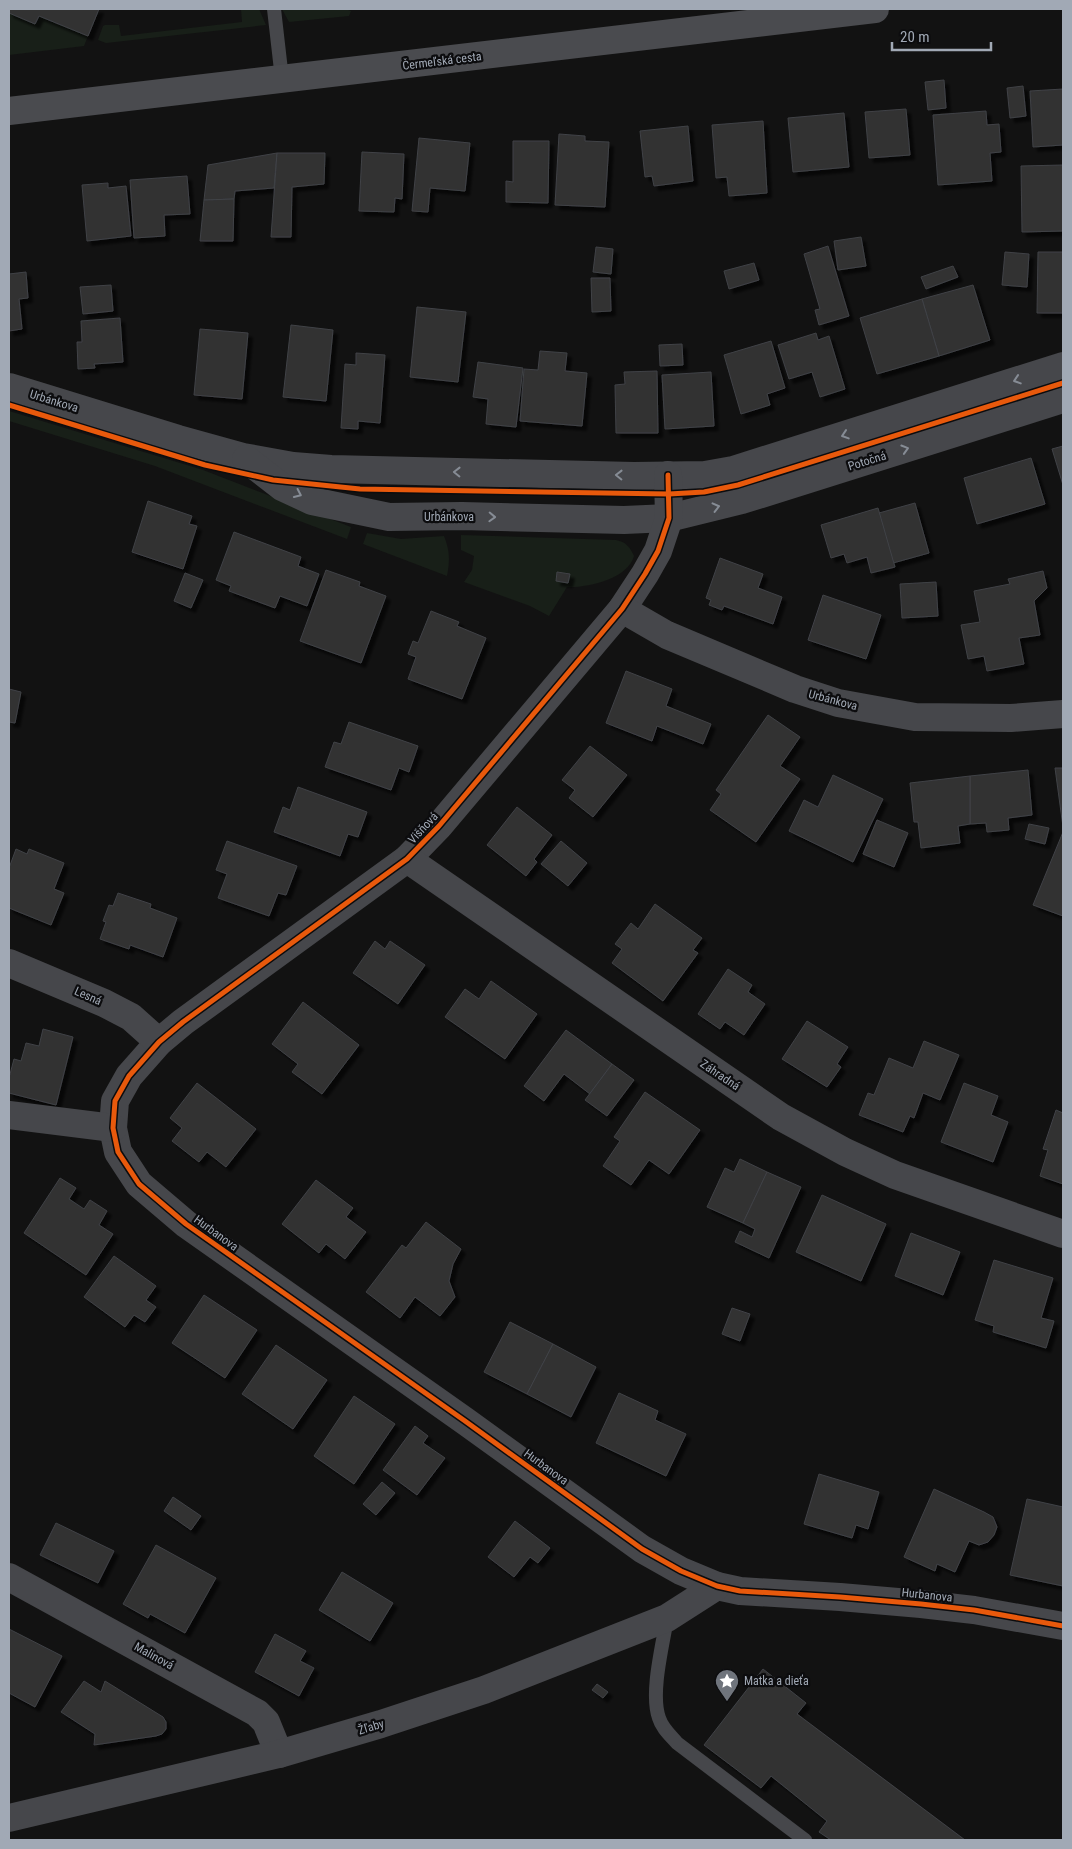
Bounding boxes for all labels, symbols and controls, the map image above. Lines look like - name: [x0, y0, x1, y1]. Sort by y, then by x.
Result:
- scale bar: [892, 20, 991, 52]
- text: 20 m: [900, 28, 930, 46]
- street label: Čermeľská cesta: [401, 48, 483, 73]
- one-way arrow: [1013, 375, 1021, 385]
- street label: Urbánkova: [28, 387, 80, 415]
- one-way arrow: [841, 429, 850, 439]
- one-way arrow: [900, 444, 909, 454]
- street label: Potočná: [846, 449, 888, 473]
- one-way arrow: [452, 466, 460, 477]
- one-way arrow: [615, 470, 623, 481]
- one-way arrow: [292, 488, 301, 498]
- one-way arrow: [712, 502, 720, 512]
- street label: Urbánkova: [424, 510, 474, 524]
- one-way arrow: [488, 512, 496, 522]
- street label: Urbánkova: [807, 687, 859, 713]
- street label: Višňová: [405, 809, 441, 846]
- street label: Lesná: [72, 984, 104, 1008]
- street label: Záhradná: [698, 1057, 743, 1093]
- street label: Hurbanova: [191, 1212, 241, 1254]
- street label: Hurbanova: [521, 1446, 571, 1488]
- street label: Hurbanova: [901, 1585, 953, 1605]
- street label: Malinová: [132, 1639, 176, 1673]
- place icon: Matka a dieťa: [714, 1668, 740, 1702]
- place label: Matka a dieťa: [744, 1674, 809, 1688]
- street label: Žľaby: [356, 1715, 386, 1738]

